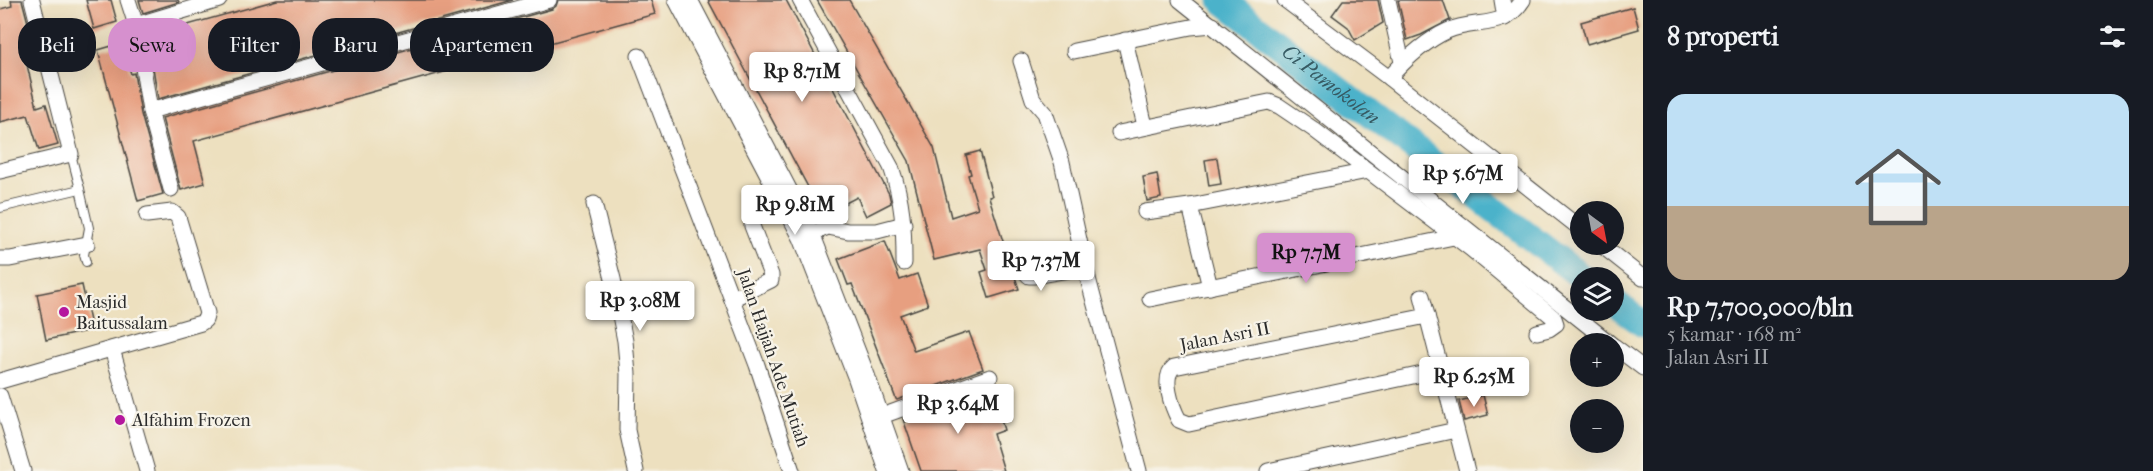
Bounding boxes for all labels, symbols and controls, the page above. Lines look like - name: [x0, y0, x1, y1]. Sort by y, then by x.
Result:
- chip: Beli: [18, 18, 96, 72]
- chip: Sewa: [108, 18, 196, 72]
- chip: Filter: [208, 18, 300, 72]
- chip: Baru: [312, 18, 398, 72]
- chip: Apartemen: [410, 18, 554, 72]
- icon: filters: [2096, 20, 2129, 53]
- text: 8 properti: [1667, 21, 1779, 52]
- water label: Ci Pamokolan: [1278, 39, 1385, 129]
- pin: Rp 8.71M: [740, 52, 864, 103]
- text: Rp 8.71M: [763, 60, 841, 83]
- icon: home: [1844, 133, 1952, 241]
- pin: Rp 5.67M: [1401, 154, 1525, 205]
- text: Rp 5.67M: [1423, 162, 1503, 185]
- pin: Rp 9.81M: [733, 185, 857, 236]
- text: Rp 9.81M: [755, 193, 835, 216]
- north arrow: [1570, 201, 1624, 255]
- map controls: [1570, 201, 1624, 453]
- pin: Rp 7.7M: [1251, 233, 1361, 284]
- pin: Rp 7.37M: [979, 241, 1103, 292]
- text: Rp 7.7M: [1271, 241, 1341, 264]
- text: Rp 7.37M: [1002, 249, 1080, 272]
- street label: Jalan Hajjah Ade Mutiah: [732, 264, 813, 450]
- button: layers: [1570, 267, 1624, 321]
- pin: Rp 3.08M: [578, 281, 702, 332]
- text: Rp 3.08M: [599, 289, 681, 312]
- place label: Masjid Baitussalam: [76, 292, 168, 334]
- text: Rp 7,700,000/bln: [1667, 292, 1853, 323]
- marker: Masjid Baitussalam: [57, 305, 71, 319]
- street label: Jalan Asri II: [1176, 318, 1272, 356]
- text: 5 kamar · 168 m²: [1667, 323, 1801, 346]
- button: +: [1570, 333, 1624, 387]
- text: Jalan Asri II: [1667, 346, 1769, 369]
- pin: Rp 6.25M: [1412, 357, 1536, 408]
- text: Rp 6.25M: [1433, 365, 1515, 388]
- pin: Rp 3.64M: [896, 384, 1020, 435]
- text: Rp 3.64M: [917, 392, 999, 415]
- button: −: [1570, 399, 1624, 453]
- place label: Alfahim Frozen: [131, 410, 251, 431]
- marker: Alfahim Frozen: [113, 413, 127, 427]

